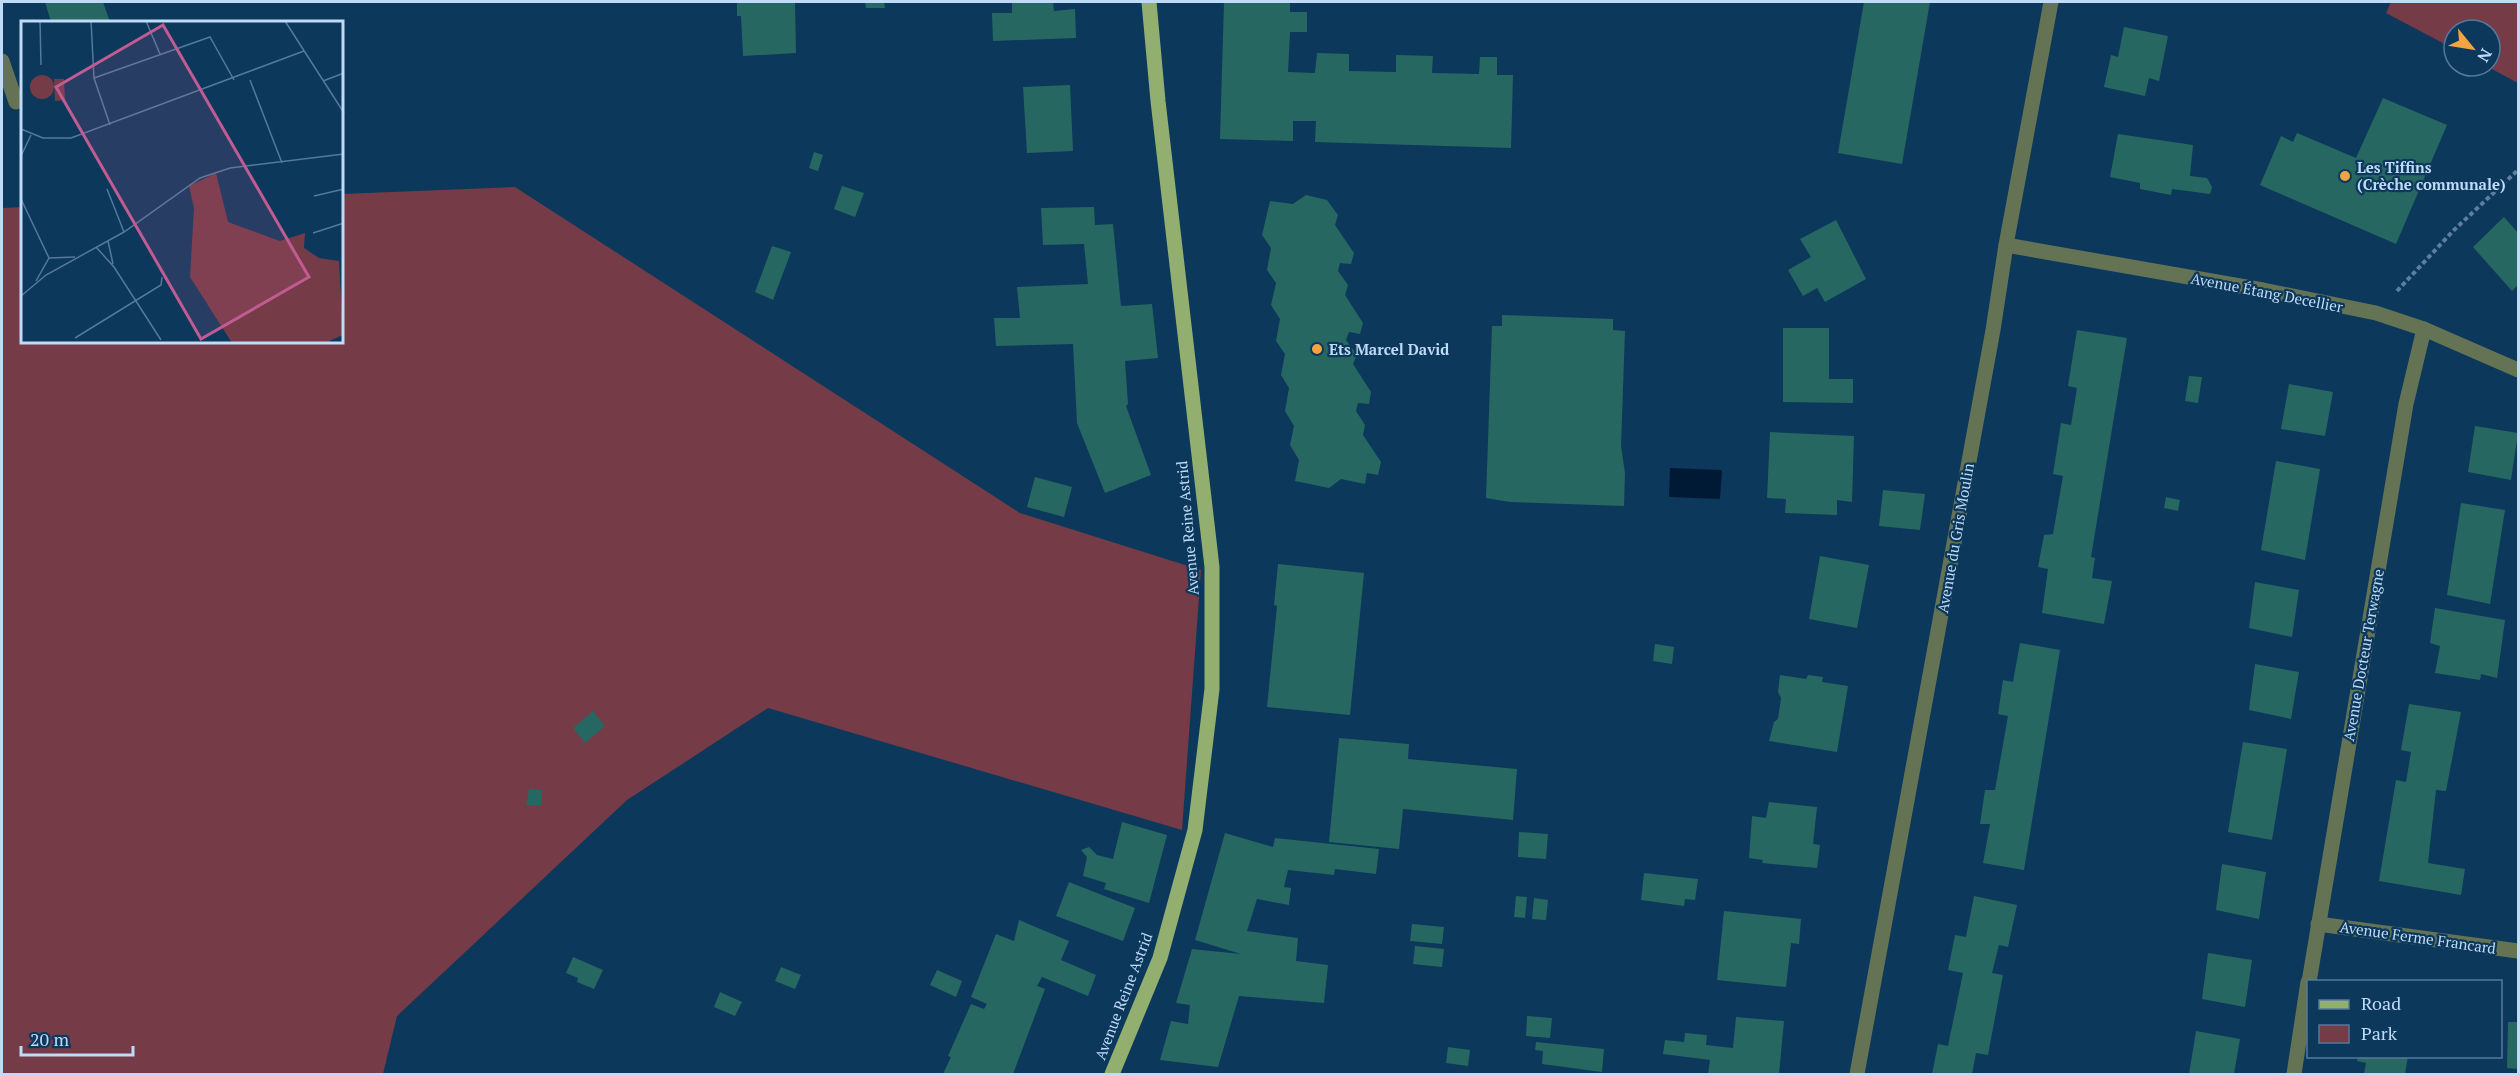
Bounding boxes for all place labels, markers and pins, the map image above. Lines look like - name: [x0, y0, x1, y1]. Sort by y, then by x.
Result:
- place label: Les Tiffins (Crèche communale): [2357, 157, 2506, 194]
- marker: Les Tiffins (Crèche communale): [2338, 169, 2352, 183]
- place label: Ets Marcel David: [1329, 339, 1449, 359]
- marker: Ets Marcel David: [1310, 342, 1324, 356]

